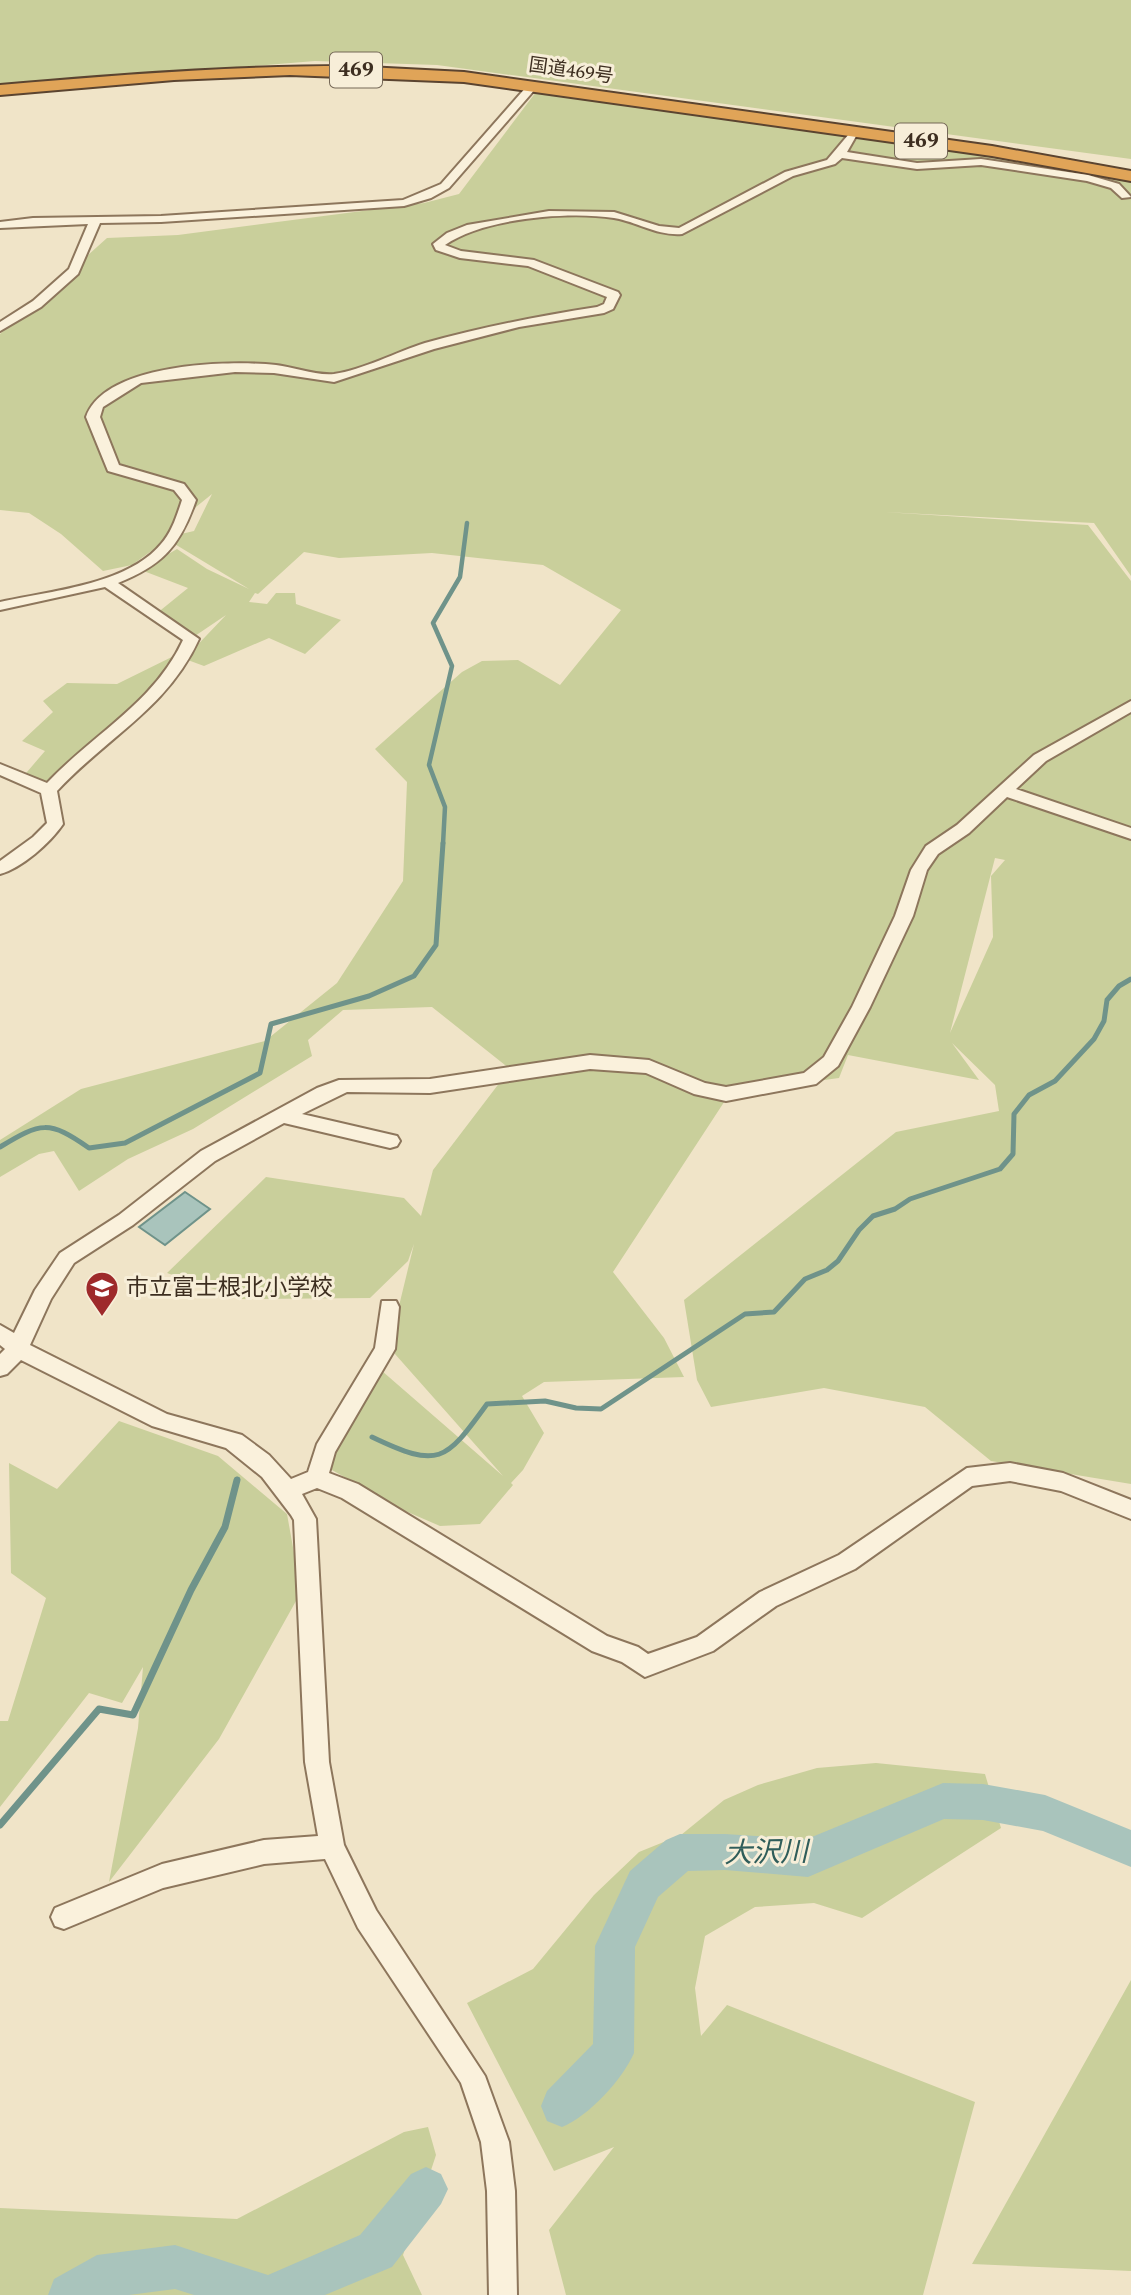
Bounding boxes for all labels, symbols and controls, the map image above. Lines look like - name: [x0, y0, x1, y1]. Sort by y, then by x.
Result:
- street label: 国道469号: [527, 51, 615, 91]
- road number: 469: [330, 52, 382, 88]
- road number: 469: [895, 124, 947, 158]
- school or university icon: 市立富士根北小学校: [83, 1269, 121, 1318]
- place label: 市立富士根北小学校: [126, 1271, 333, 1306]
- water label: 大沢川: [724, 1831, 811, 1875]

